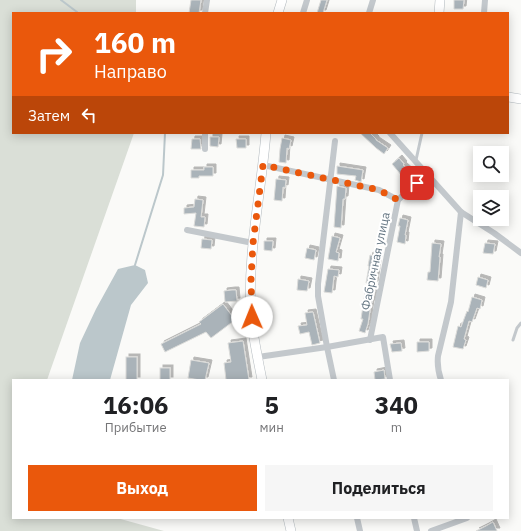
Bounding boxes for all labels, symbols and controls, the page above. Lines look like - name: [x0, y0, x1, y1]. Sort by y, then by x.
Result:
- text: 160 m: [94, 24, 176, 61]
- icon: right: [28, 28, 80, 80]
- text: Направо: [94, 60, 167, 83]
- icon: left: [78, 104, 100, 126]
- text: Затем: [28, 106, 70, 125]
- map controls: [473, 146, 509, 226]
- button: search: [473, 146, 509, 182]
- pin: [400, 166, 434, 200]
- icon: arrive: [406, 172, 428, 194]
- button: layers: [473, 190, 509, 226]
- street label: Фабричная улица: [357, 210, 393, 311]
- position arrow: [231, 296, 273, 338]
- text: 16:06: [103, 389, 169, 421]
- text: 5: [264, 389, 279, 421]
- text: 340: [375, 389, 418, 421]
- text: Прибытие: [105, 419, 167, 436]
- text: мин: [259, 419, 284, 436]
- text: m: [391, 419, 402, 436]
- button: Выход: [28, 465, 257, 511]
- button: Поделиться: [265, 465, 493, 511]

